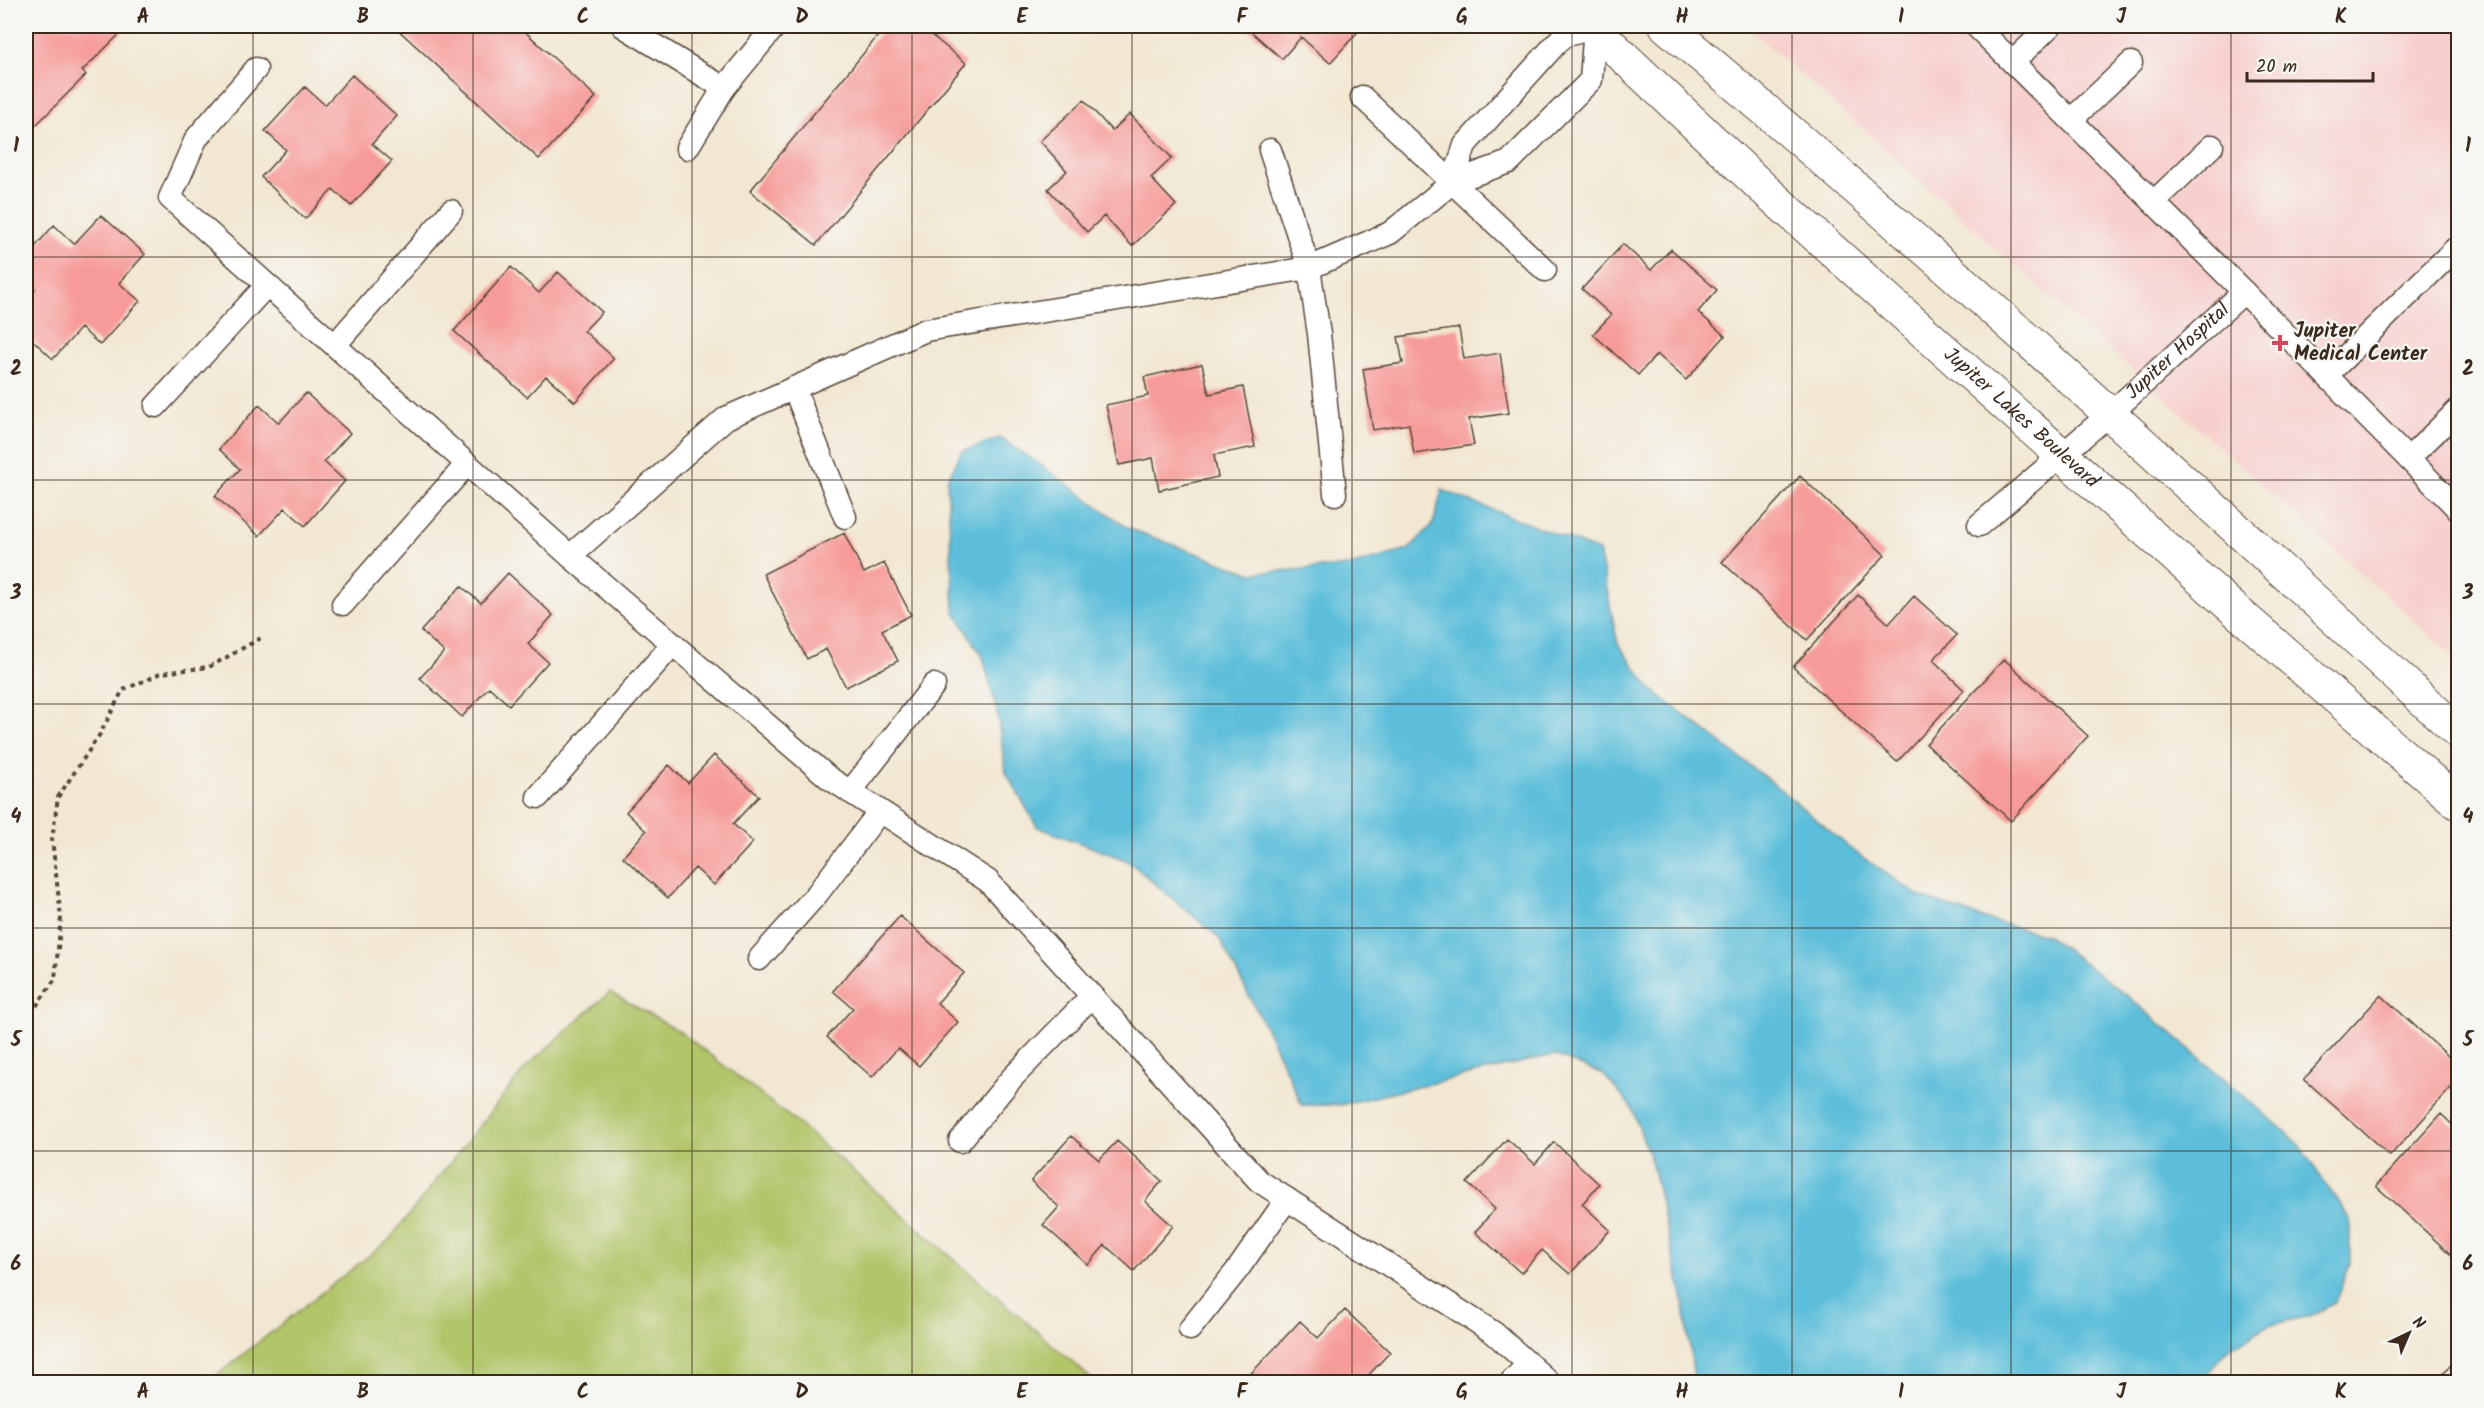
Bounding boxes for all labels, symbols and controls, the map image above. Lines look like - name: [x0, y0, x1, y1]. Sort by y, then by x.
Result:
- text: A: [137, 2, 149, 34]
- text: B: [357, 2, 369, 34]
- text: C: [577, 2, 589, 34]
- text: D: [795, 2, 809, 34]
- text: E: [1016, 2, 1028, 34]
- text: F: [1237, 2, 1249, 34]
- text: G: [1456, 2, 1468, 34]
- text: H: [1675, 2, 1689, 34]
- text: I: [1898, 2, 1904, 34]
- text: J: [2116, 2, 2127, 34]
- text: K: [2335, 2, 2347, 34]
- scale bar: [2247, 45, 2373, 83]
- text: 20 m: [2256, 53, 2297, 82]
- text: 1: [13, 131, 19, 163]
- text: 1: [2465, 131, 2471, 163]
- street label: Jupiter Hospital: [2119, 295, 2238, 408]
- place label: Jupiter Medical Center: [2294, 316, 2428, 371]
- marker: Jupiter Medical Center: [2271, 334, 2289, 352]
- street label: Jupiter Lakes Boulevard: [1936, 340, 2107, 498]
- text: 2: [10, 354, 22, 386]
- text: 2: [2462, 354, 2474, 386]
- text: 3: [10, 578, 22, 610]
- text: 3: [2462, 578, 2474, 610]
- text: 4: [11, 802, 22, 834]
- text: 4: [2463, 802, 2474, 834]
- text: 5: [10, 1025, 23, 1057]
- text: 5: [2462, 1025, 2475, 1057]
- text: 6: [11, 1249, 22, 1281]
- text: 6: [2463, 1249, 2474, 1281]
- north arrow: [2379, 1303, 2439, 1363]
- text: N: [2406, 1311, 2431, 1336]
- text: A: [137, 1377, 149, 1408]
- text: B: [357, 1377, 369, 1408]
- text: C: [577, 1377, 589, 1408]
- text: D: [795, 1377, 809, 1408]
- text: E: [1016, 1377, 1028, 1408]
- text: F: [1237, 1377, 1249, 1408]
- text: G: [1456, 1377, 1468, 1408]
- text: H: [1675, 1377, 1689, 1408]
- text: I: [1898, 1377, 1904, 1408]
- text: J: [2116, 1377, 2127, 1408]
- text: K: [2335, 1377, 2347, 1408]

